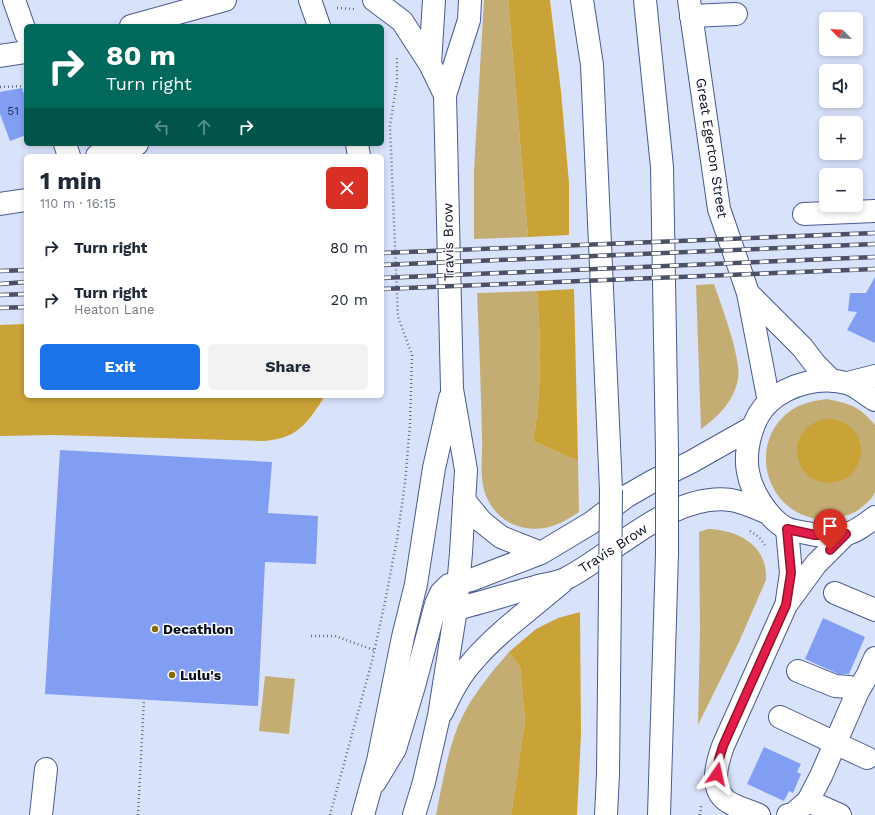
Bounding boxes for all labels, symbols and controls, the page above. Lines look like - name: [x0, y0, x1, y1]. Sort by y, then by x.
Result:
- north arrow: [819, 12, 863, 56]
- map controls: [819, 12, 863, 212]
- text: 80 m: [106, 39, 176, 72]
- icon: right: [40, 40, 92, 92]
- button: sound: [819, 64, 863, 108]
- text: Turn right: [106, 73, 192, 94]
- street label: Great Egerton Street: [693, 77, 731, 219]
- house number: 51: [7, 104, 19, 118]
- icon: left: [151, 116, 173, 138]
- icon: ahead: [193, 116, 215, 138]
- icon: right: [235, 116, 257, 138]
- button: +: [819, 116, 863, 160]
- text: 1 min: [40, 167, 102, 195]
- button: close: [326, 167, 368, 209]
- button: −: [819, 168, 863, 212]
- text: 110 m · 16:15: [40, 196, 116, 211]
- street label: Travis Brow: [439, 202, 457, 281]
- icon: right: [40, 237, 62, 259]
- text: Turn right: [74, 239, 147, 257]
- text: 80 m: [330, 239, 368, 257]
- text: Turn right: [74, 284, 147, 302]
- icon: right: [40, 289, 62, 311]
- text: 20 m: [331, 291, 368, 309]
- text: Heaton Lane: [74, 302, 154, 317]
- button: Exit: [40, 344, 200, 390]
- button: Share: [208, 344, 368, 390]
- pin: [813, 509, 847, 550]
- icon: arrive: [819, 515, 841, 537]
- street label: Travis Brow: [576, 520, 650, 576]
- place label: Decathlon: [163, 621, 234, 637]
- marker: Decathlon: [150, 624, 160, 634]
- place label: Lulu's: [180, 667, 222, 683]
- marker: Lulu's: [167, 670, 177, 680]
- position arrow: [696, 753, 738, 795]

